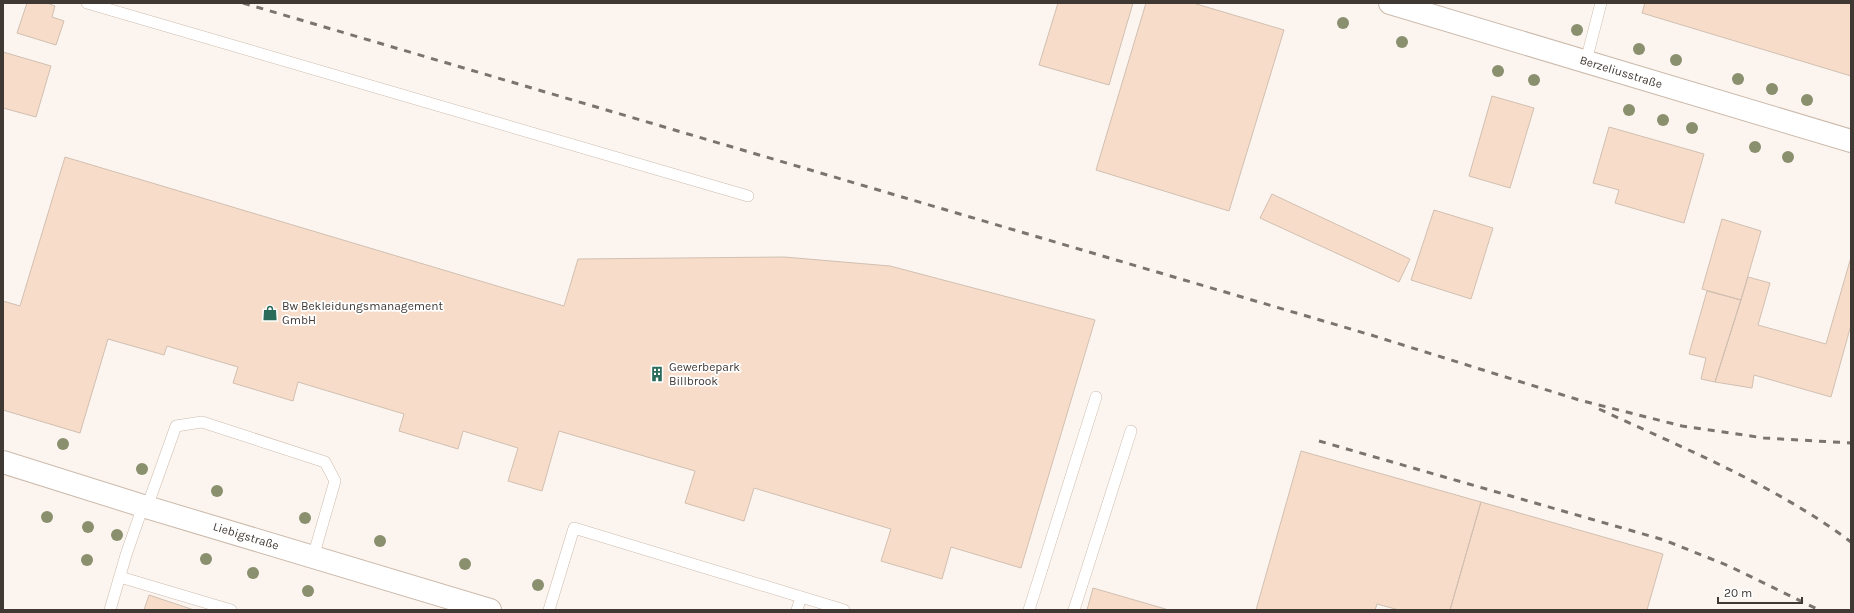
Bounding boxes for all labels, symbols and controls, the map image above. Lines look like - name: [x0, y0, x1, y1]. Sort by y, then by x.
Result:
- street label: Berzeliusstraße: [1578, 53, 1664, 91]
- place label: Bw Bekleidungsmanagement GmbH: [282, 299, 443, 327]
- shop icon: Bw Bekleidungsmanagement GmbH: [261, 304, 279, 322]
- place label: Gewerbepark Billbrook: [669, 360, 740, 388]
- building icon: Gewerbepark Billbrook: [648, 365, 666, 383]
- street label: Liebigstraße: [211, 519, 281, 553]
- scale bar: [1718, 579, 1802, 605]
- text: 20 m: [1724, 586, 1752, 600]

